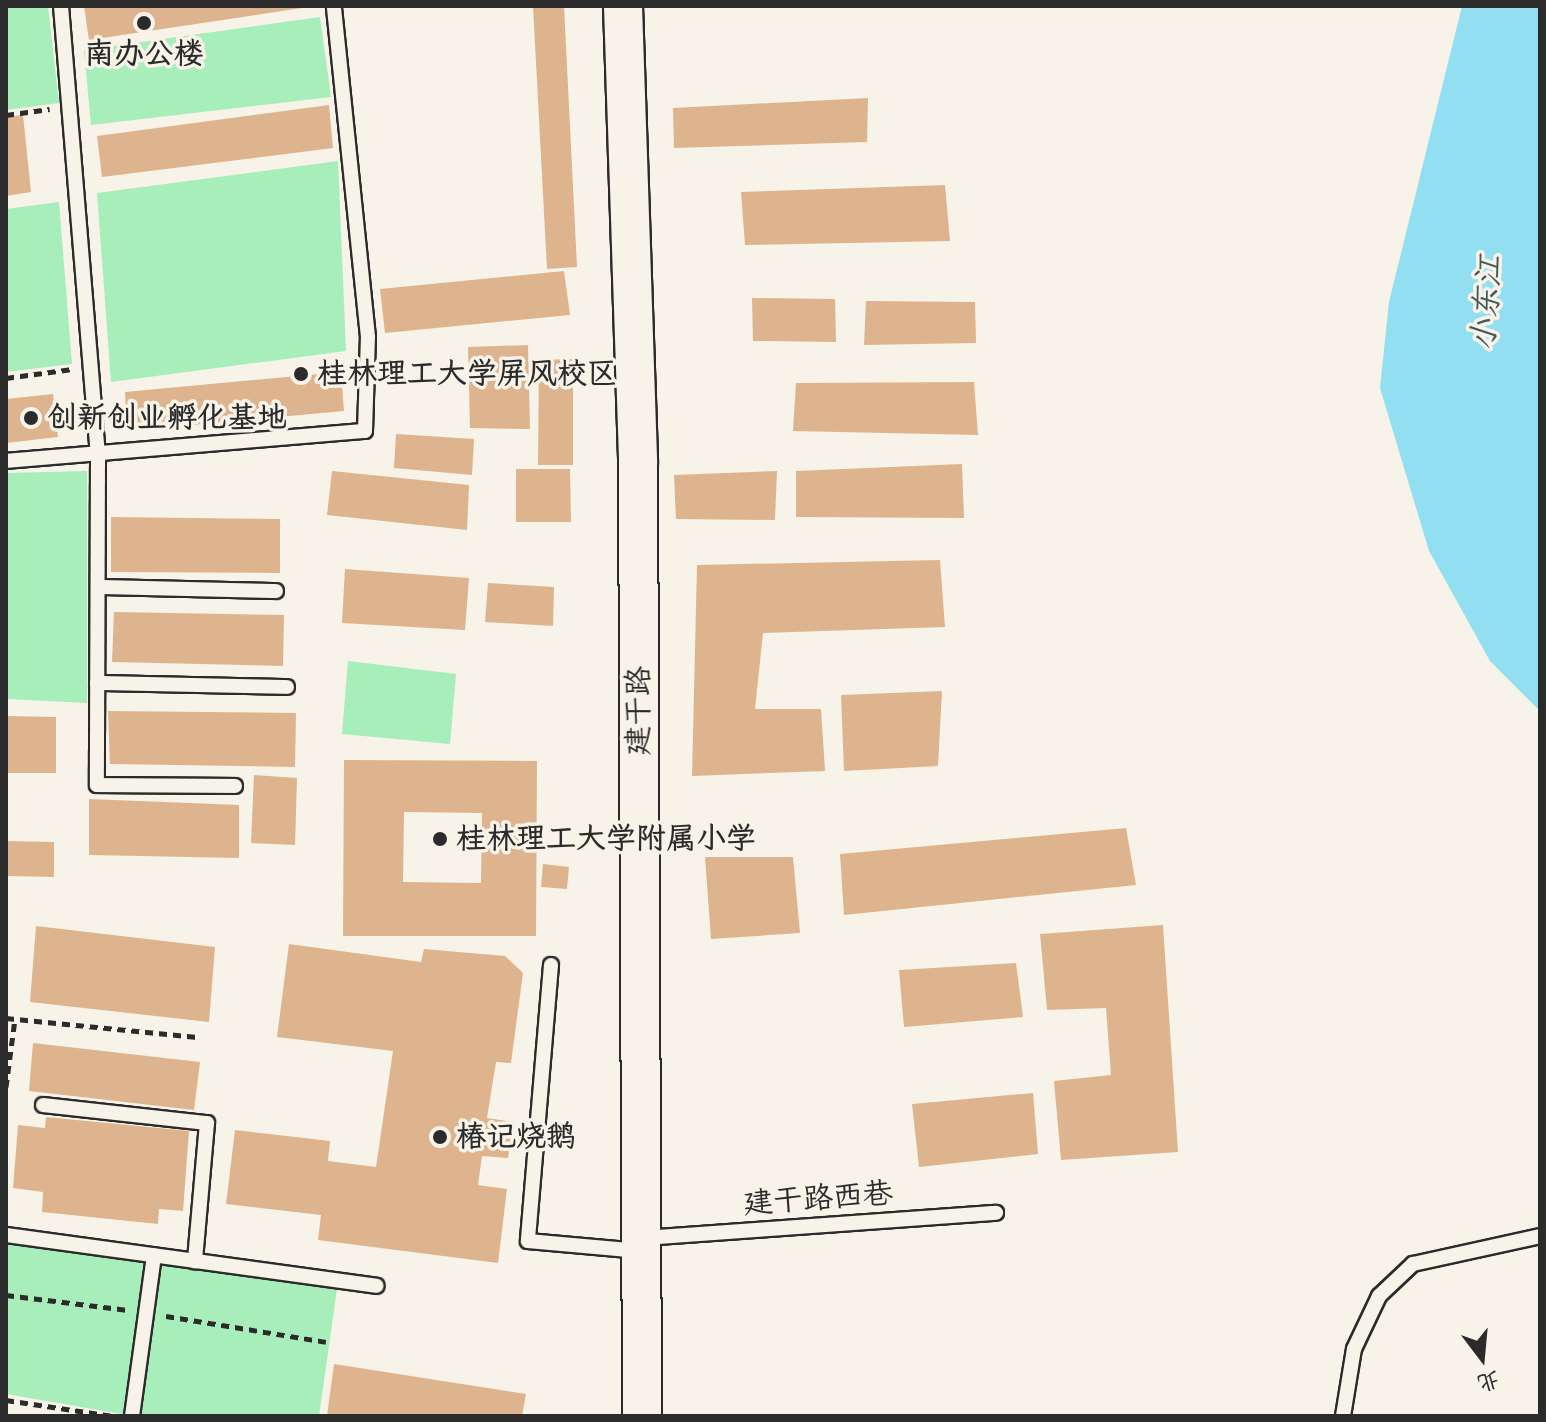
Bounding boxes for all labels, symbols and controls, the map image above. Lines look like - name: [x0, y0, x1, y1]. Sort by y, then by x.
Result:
- marker: 南办公楼: [135, 14, 153, 32]
- place label: 南办公楼: [84, 36, 204, 72]
- water label: 小东江: [1464, 254, 1510, 352]
- place label: 桂林理工大学屏风校区: [317, 356, 617, 392]
- marker: 桂林理工大学屏风校区: [292, 365, 310, 383]
- place label: 创新创业孵化基地: [47, 400, 287, 436]
- marker: 创新创业孵化基地: [22, 409, 40, 427]
- street label: 建干路: [621, 666, 657, 756]
- place label: 桂林理工大学附属小学: [456, 821, 756, 857]
- marker: 桂林理工大学附属小学: [431, 830, 449, 848]
- place label: 椿记烧鹅: [456, 1119, 576, 1155]
- marker: 椿记烧鹅: [431, 1128, 449, 1146]
- street label: 建干路西巷: [742, 1176, 894, 1222]
- north arrow: [1442, 1318, 1522, 1398]
- text: 北: [1474, 1366, 1503, 1397]

